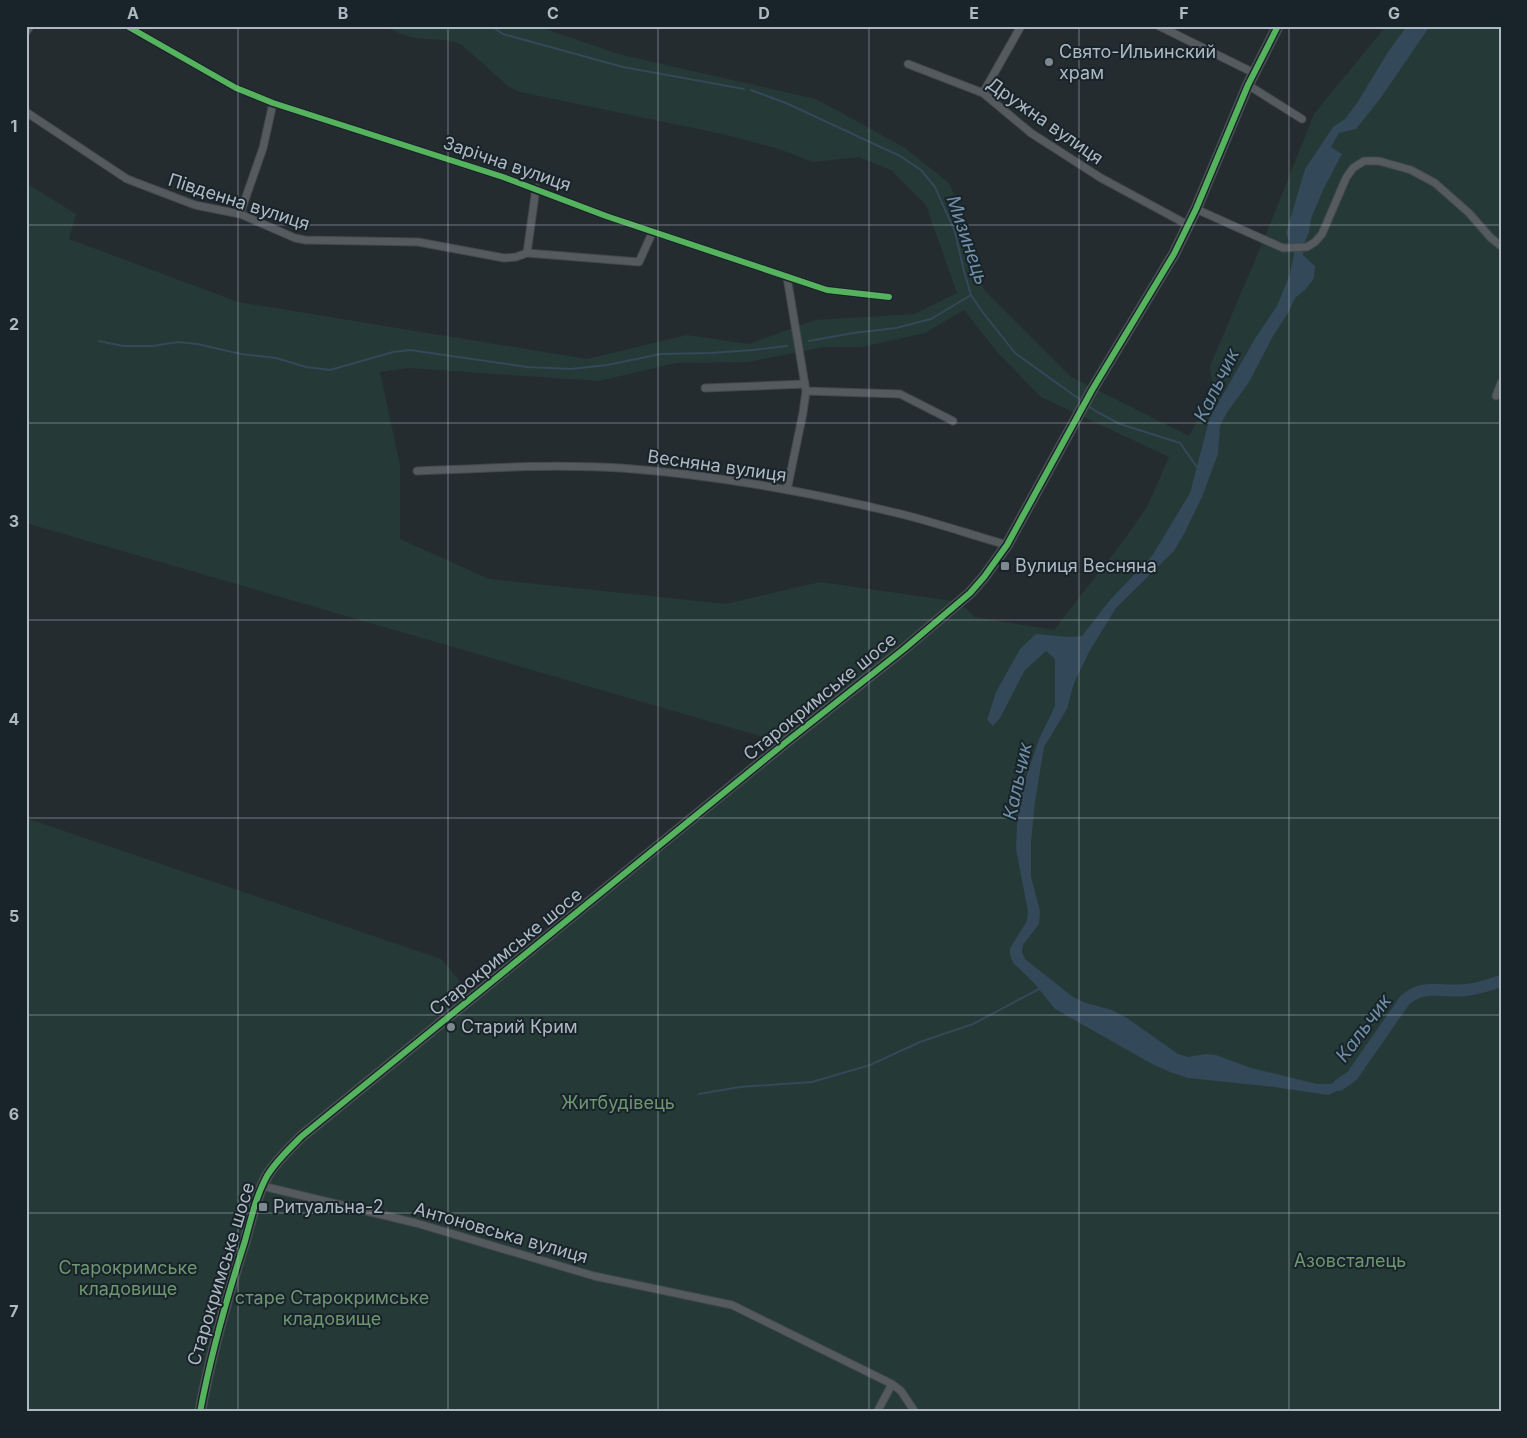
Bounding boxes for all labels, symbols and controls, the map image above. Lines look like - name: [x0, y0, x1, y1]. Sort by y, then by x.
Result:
- text: A: [127, 3, 139, 23]
- text: B: [338, 3, 348, 23]
- text: C: [547, 3, 559, 23]
- text: D: [758, 3, 770, 23]
- text: E: [969, 3, 979, 23]
- text: F: [1179, 3, 1189, 23]
- text: G: [1388, 3, 1400, 23]
- place label: Свято-Ильинский храм: [1059, 41, 1216, 83]
- marker: Свято-Ильинский храм: [1043, 56, 1055, 68]
- street label: Дружна вулиця: [983, 73, 1107, 169]
- text: 1: [11, 116, 17, 136]
- street label: Зарічна вулиця: [440, 132, 574, 195]
- street label: Південна вулиця: [166, 169, 312, 234]
- water label: Мизинець: [941, 192, 994, 288]
- text: 2: [9, 314, 19, 334]
- water label: Кальчик: [1189, 344, 1244, 426]
- street label: Весняна вулиця: [646, 445, 788, 486]
- text: 3: [9, 511, 19, 531]
- place label: Вулиця Весняна: [1015, 555, 1157, 576]
- marker: Вулиця Весняна: [999, 560, 1011, 572]
- street label: Старокримське шосе: [739, 629, 900, 765]
- text: 4: [9, 709, 20, 729]
- water label: Кальчик: [998, 740, 1037, 822]
- street label: Старокримське шосе: [425, 884, 586, 1020]
- text: 5: [9, 906, 19, 926]
- water label: Кальчик: [1331, 989, 1397, 1067]
- place label: Старий Крим: [461, 1016, 578, 1037]
- marker: Старий Крим: [445, 1021, 457, 1033]
- park label: Житбудівець: [561, 1092, 675, 1113]
- text: 6: [9, 1104, 19, 1124]
- street label: Старокримське шосе: [183, 1180, 258, 1368]
- place label: Ритуальна-2: [273, 1196, 384, 1217]
- street label: Антоновська вулиця: [412, 1198, 591, 1267]
- marker: Ритуальна-2: [257, 1201, 269, 1213]
- park label: Азовсталець: [1294, 1250, 1406, 1271]
- park label: Старокримське кладовище: [59, 1257, 197, 1299]
- park label: старе Старокримське кладовище: [235, 1287, 429, 1329]
- text: 7: [9, 1301, 19, 1321]

